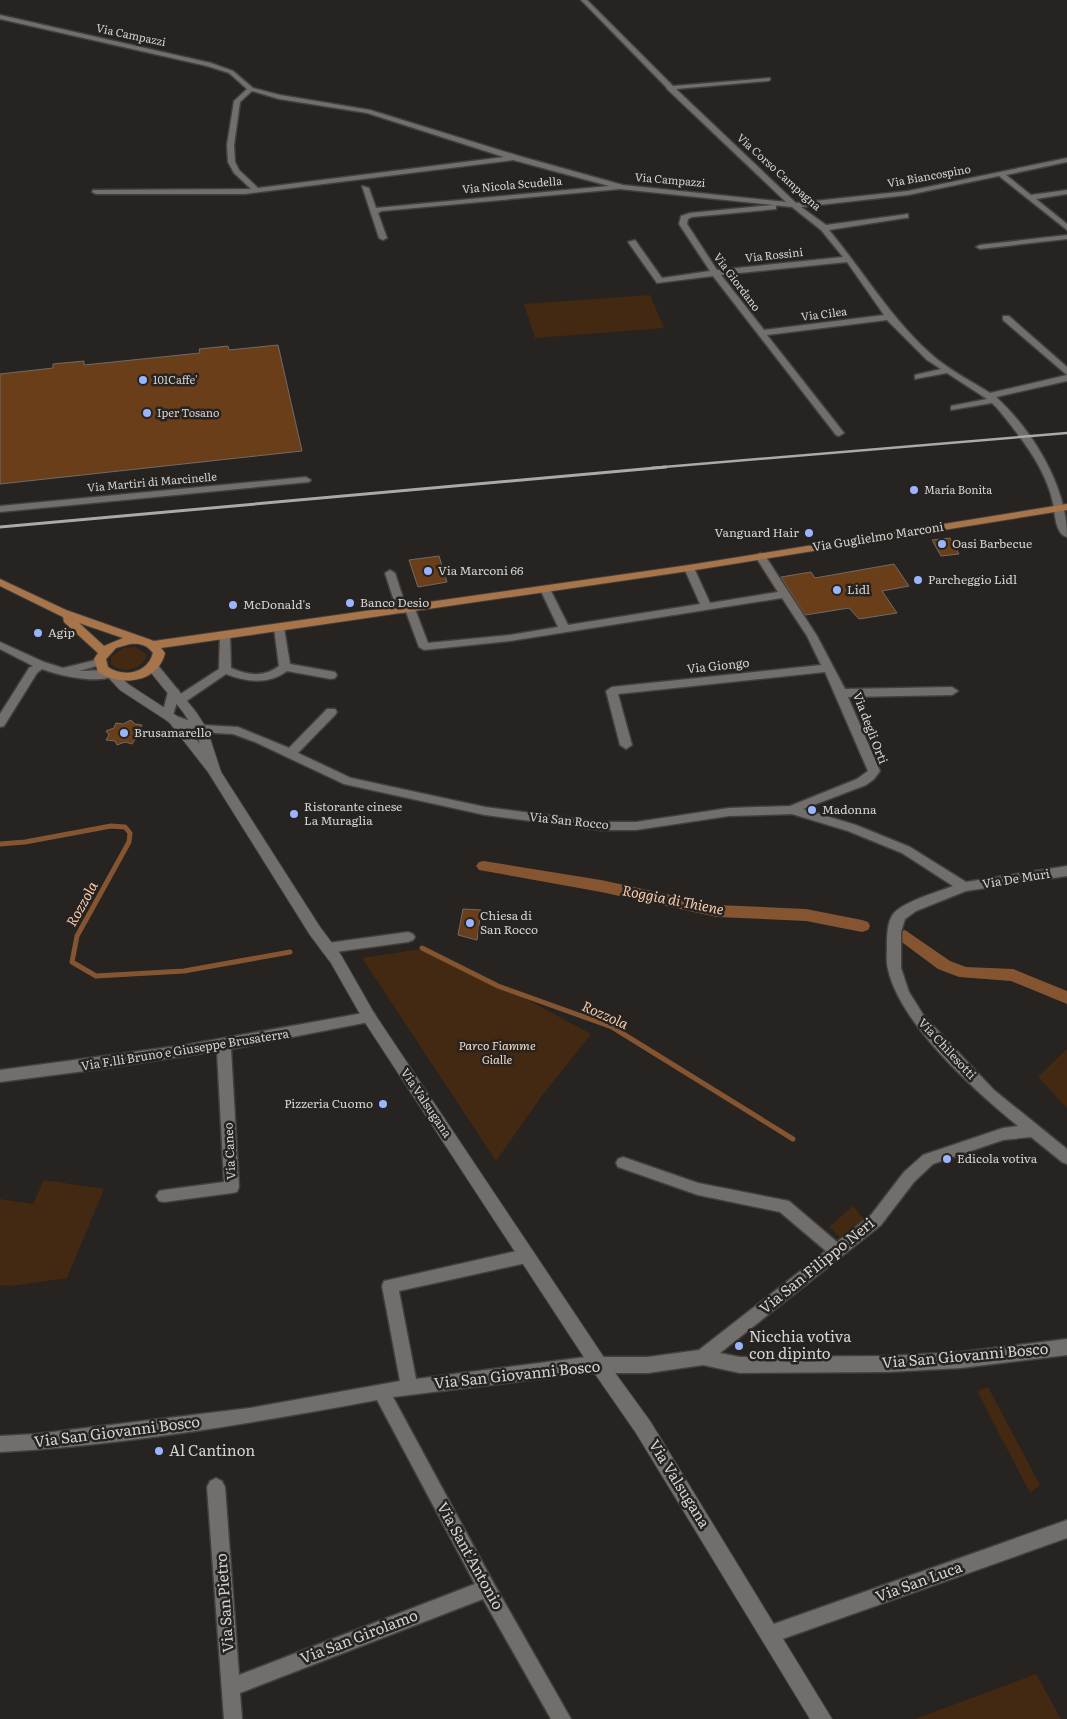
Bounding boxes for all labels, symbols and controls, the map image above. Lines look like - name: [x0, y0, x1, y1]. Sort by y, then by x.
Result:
- street label: Via Campazzi: [95, 19, 168, 49]
- street label: Via Corso Campagna: [734, 129, 825, 214]
- street label: Via Biancospino: [886, 160, 972, 190]
- street label: Via Campazzi: [634, 168, 706, 190]
- street label: Via Nicola Scudella: [461, 172, 563, 196]
- street label: Via Rossini: [744, 243, 804, 265]
- street label: Via Giordano: [711, 249, 765, 314]
- street label: Via Cilea: [800, 302, 848, 324]
- place label: 101Caffe': [153, 371, 198, 387]
- marker: 101Caffe': [137, 374, 149, 386]
- place label: Iper Tosano: [157, 404, 219, 420]
- marker: Iper Tosano: [141, 407, 153, 419]
- street label: Via Martiri di Marcinelle: [86, 467, 218, 495]
- place label: María Bonita: [924, 481, 992, 497]
- marker: María Bonita: [908, 484, 920, 496]
- street label: Via Guglielmo Marconi: [811, 517, 945, 555]
- place label: Vanguard Hair: [715, 523, 799, 541]
- marker: Vanguard Hair: [803, 527, 815, 539]
- place label: Oasi Barbecue: [952, 534, 1032, 552]
- marker: Oasi Barbecue: [936, 538, 948, 550]
- place label: Via Marconi 66: [438, 561, 524, 579]
- marker: Via Marconi 66: [422, 565, 434, 577]
- place label: Parcheggio Lidl: [928, 570, 1017, 588]
- marker: Parcheggio Lidl: [912, 574, 924, 586]
- place label: Lidl: [847, 580, 870, 598]
- marker: Lidl: [831, 584, 843, 596]
- place label: Banco Desio: [360, 593, 429, 611]
- place label: McDonald's: [243, 595, 311, 613]
- marker: Banco Desio: [344, 597, 356, 609]
- marker: McDonald's: [227, 599, 239, 611]
- place label: Agip: [48, 623, 75, 641]
- marker: Agip: [32, 627, 44, 639]
- street label: Via Giongo: [686, 653, 750, 677]
- street label: Via degli Orti: [849, 689, 893, 766]
- place label: Brusamarello: [134, 723, 212, 741]
- marker: Brusamarello: [118, 727, 130, 739]
- place label: Ristorante cinese La Muraglia: [304, 797, 402, 829]
- place label: Madonna: [822, 800, 877, 818]
- marker: Madonna: [806, 804, 818, 816]
- street label: Via San Rocco: [529, 807, 610, 833]
- marker: Ristorante cinese La Muraglia: [288, 808, 300, 820]
- street label: Via De Muri: [981, 864, 1051, 892]
- water label: Rozzola: [61, 877, 102, 930]
- water label: Roggia di Thiene: [621, 879, 726, 919]
- place label: Chiesa di San Rocco: [480, 906, 538, 938]
- marker: Chiesa di San Rocco: [464, 917, 476, 929]
- water label: Rozzola: [579, 995, 632, 1033]
- street label: Via Chilesotti: [915, 1014, 981, 1083]
- street label: Via F.lli Bruno e Giuseppe Brusaterra: [80, 1024, 291, 1074]
- park label: Parco Fiamme Gialle: [458, 1036, 536, 1068]
- street label: Via Valsugana: [397, 1064, 457, 1141]
- place label: Pizzeria Cuomo: [284, 1094, 373, 1112]
- marker: Pizzeria Cuomo: [377, 1098, 389, 1110]
- street label: Via Caneo: [219, 1122, 239, 1180]
- place label: Edicola votiva: [957, 1149, 1038, 1167]
- marker: Edicola votiva: [941, 1153, 953, 1165]
- street label: Via San Filippo Neri: [753, 1211, 879, 1319]
- place label: Nicchia votiva con dipinto: [749, 1324, 852, 1364]
- street label: Via San Giovanni Bosco: [881, 1336, 1049, 1373]
- marker: Nicchia votiva con dipinto: [733, 1340, 745, 1352]
- street label: Via San Giovanni Bosco: [432, 1353, 601, 1394]
- street label: Via San Giovanni Bosco: [32, 1409, 201, 1452]
- street label: Via Valsugana: [644, 1435, 717, 1533]
- place label: Al Cantinon: [169, 1438, 255, 1461]
- marker: Al Cantinon: [153, 1445, 165, 1457]
- street label: Via Sant'Antonio: [432, 1497, 511, 1613]
- street label: Via San Pietro: [209, 1552, 238, 1654]
- street label: Via San Luca: [872, 1554, 966, 1607]
- street label: Via San Girolamo: [296, 1602, 421, 1669]

